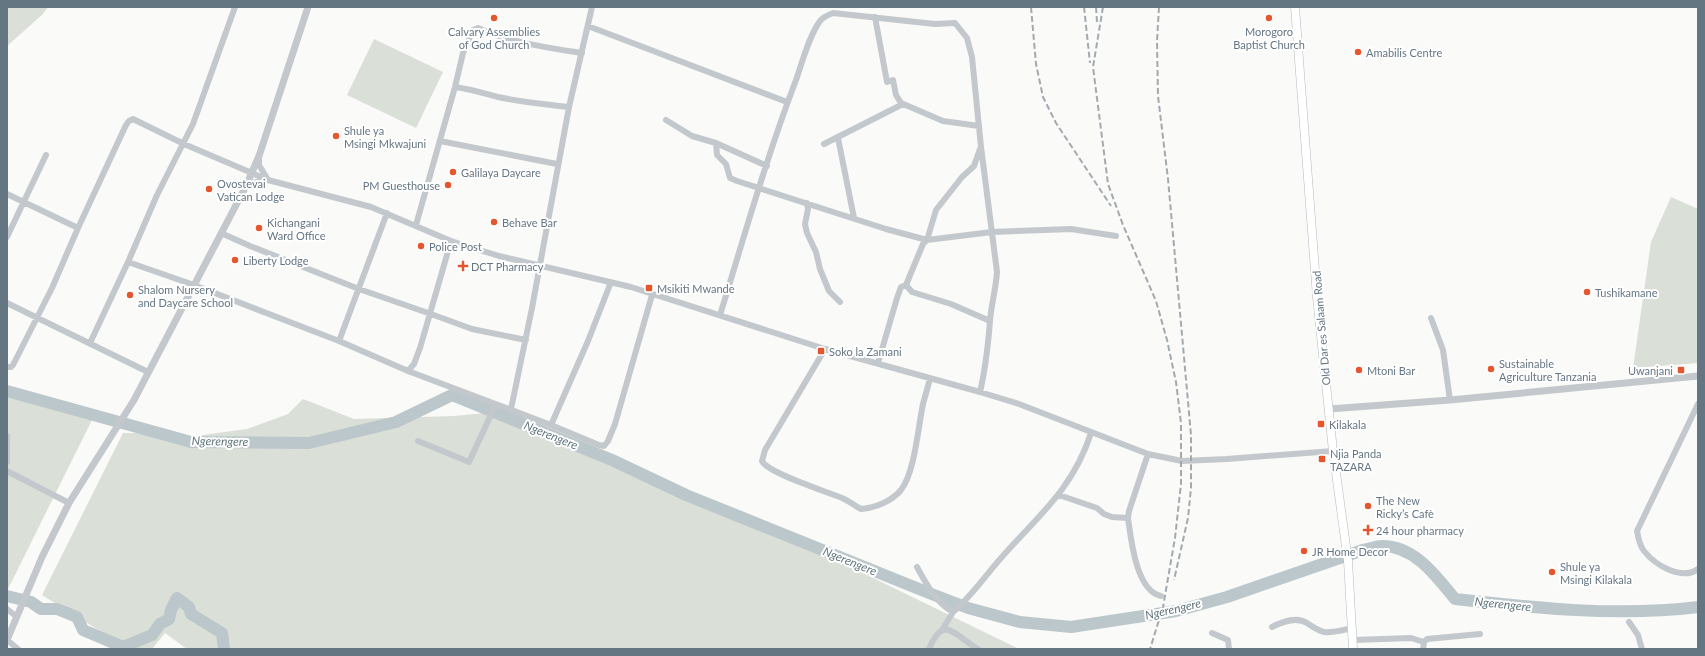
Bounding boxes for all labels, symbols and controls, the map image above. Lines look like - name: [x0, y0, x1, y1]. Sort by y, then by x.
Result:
- marker: Calvary Assemblies of God Church: [489, 13, 499, 23]
- marker: Morogoro Baptist Church: [1264, 13, 1274, 23]
- place label: Calvary Assemblies of God Church: [448, 25, 540, 51]
- place label: Morogoro Baptist Church: [1233, 25, 1305, 51]
- place label: Amabilis Centre: [1366, 46, 1442, 59]
- marker: Amabilis Centre: [1353, 47, 1363, 57]
- place label: Shule ya Msingi Mkwajuni: [344, 124, 426, 150]
- marker: Shule ya Msingi Mkwajuni: [331, 131, 341, 141]
- place label: Galilaya Daycare: [461, 166, 541, 179]
- marker: Galilaya Daycare: [448, 167, 458, 177]
- place label: Ovostevai Vatican Lodge: [217, 177, 285, 203]
- place label: PM Guesthouse: [363, 179, 440, 192]
- marker: PM Guesthouse: [443, 180, 453, 190]
- marker: Ovostevai Vatican Lodge: [204, 184, 214, 194]
- place label: Kichangani Ward Office: [267, 216, 326, 242]
- place label: Behave Bar: [502, 216, 557, 229]
- marker: Behave Bar: [489, 217, 499, 227]
- marker: Kichangani Ward Office: [254, 223, 264, 233]
- place label: Police Post: [429, 240, 482, 253]
- marker: Police Post: [416, 241, 426, 251]
- place label: Liberty Lodge: [243, 254, 309, 267]
- marker: Liberty Lodge: [230, 255, 240, 265]
- place label: DCT Pharmacy: [471, 260, 544, 273]
- marker: DCT Pharmacy: [458, 261, 468, 271]
- street label: Old Dar es Salaam Road: [1310, 270, 1332, 386]
- place label: Msikiti Mwande: [657, 282, 735, 295]
- place label: Shalom Nursery and Daycare School: [138, 283, 233, 309]
- marker: Msikiti Mwande: [644, 283, 654, 293]
- place label: Tushikamane: [1595, 286, 1658, 299]
- marker: Tushikamane: [1582, 287, 1592, 297]
- marker: Shalom Nursery and Daycare School: [125, 290, 135, 300]
- place label: Soko la Zamani: [829, 345, 902, 358]
- marker: Soko la Zamani: [816, 346, 826, 356]
- place label: Sustainable Agriculture Tanzania: [1499, 357, 1596, 383]
- place label: Mtoni Bar: [1367, 364, 1415, 377]
- marker: Sustainable Agriculture Tanzania: [1486, 364, 1496, 374]
- place label: Uwanjani: [1628, 364, 1673, 377]
- marker: Mtoni Bar: [1354, 365, 1364, 375]
- marker: Uwanjani: [1676, 365, 1686, 375]
- water label: Ngerengere: [522, 417, 580, 453]
- place label: Kilakala: [1329, 418, 1366, 431]
- marker: Kilakala: [1316, 419, 1326, 429]
- water label: Ngerengere: [191, 433, 249, 449]
- place label: Njia Panda TAZARA: [1330, 447, 1382, 473]
- marker: Njia Panda TAZARA: [1317, 454, 1327, 464]
- place label: The New Ricky’s Cafè: [1376, 494, 1434, 520]
- marker: The New Ricky’s Cafè: [1363, 501, 1373, 511]
- place label: 24 hour pharmacy: [1376, 524, 1464, 537]
- marker: 24 hour pharmacy: [1363, 525, 1373, 535]
- water label: Ngerengere: [821, 543, 879, 579]
- place label: JR Home Decor: [1312, 545, 1388, 558]
- marker: JR Home Decor: [1299, 546, 1309, 556]
- place label: Shule ya Msingi Kilakala: [1560, 560, 1632, 586]
- marker: Shule ya Msingi Kilakala: [1547, 567, 1557, 577]
- water label: Ngerengere: [1474, 594, 1532, 614]
- water label: Ngerengere: [1144, 595, 1203, 623]

